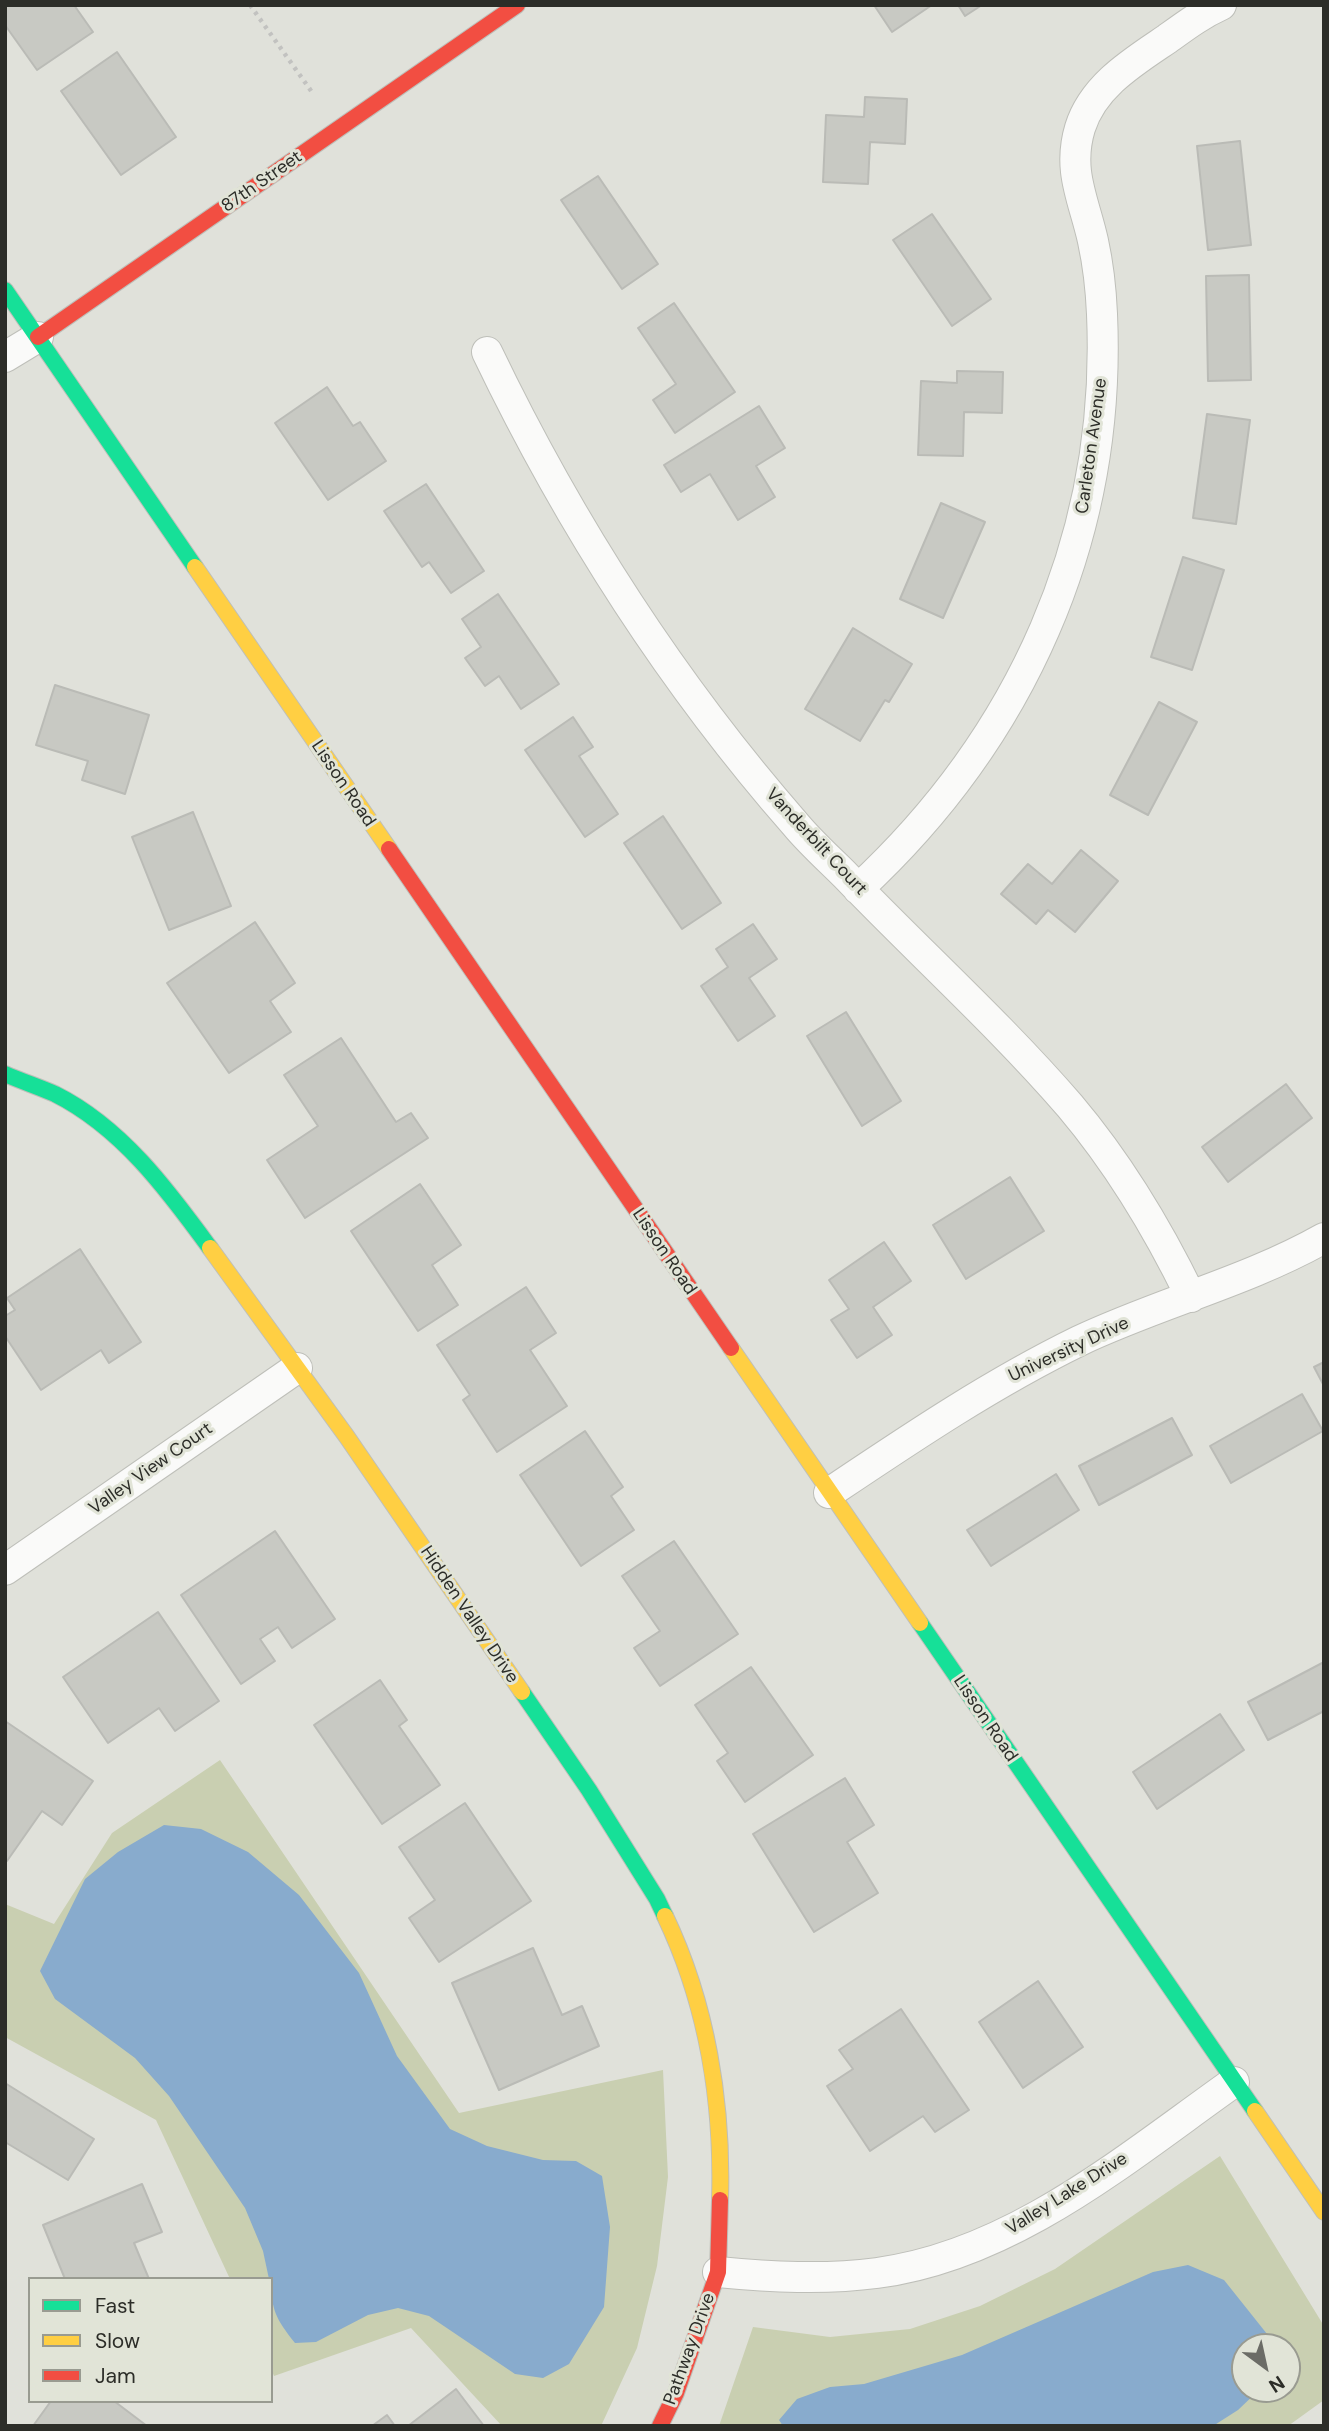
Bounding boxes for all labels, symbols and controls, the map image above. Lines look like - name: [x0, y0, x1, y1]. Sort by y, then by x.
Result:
- street label: 87th Street: [218, 146, 306, 218]
- street label: Carleton Avenue: [1072, 377, 1112, 515]
- street label: Lisson Road: [306, 737, 380, 831]
- street label: Vanderbilt Court: [761, 784, 871, 900]
- street label: Lisson Road: [627, 1205, 701, 1299]
- street label: University Drive: [1005, 1313, 1133, 1387]
- street label: Valley View Court: [85, 1418, 217, 1520]
- street label: Hidden Valley Drive: [415, 1542, 523, 1688]
- street label: Lisson Road: [948, 1672, 1022, 1766]
- street label: Valley Lake Drive: [1002, 2148, 1132, 2240]
- legend: [28, 2277, 273, 2403]
- street label: Pathway Drive: [660, 2290, 720, 2408]
- text: Fast: [95, 2292, 135, 2320]
- text: Slow: [95, 2327, 140, 2355]
- north arrow: [1231, 2333, 1301, 2403]
- text: Jam: [95, 2362, 136, 2390]
- text: N: [1264, 2370, 1289, 2399]

